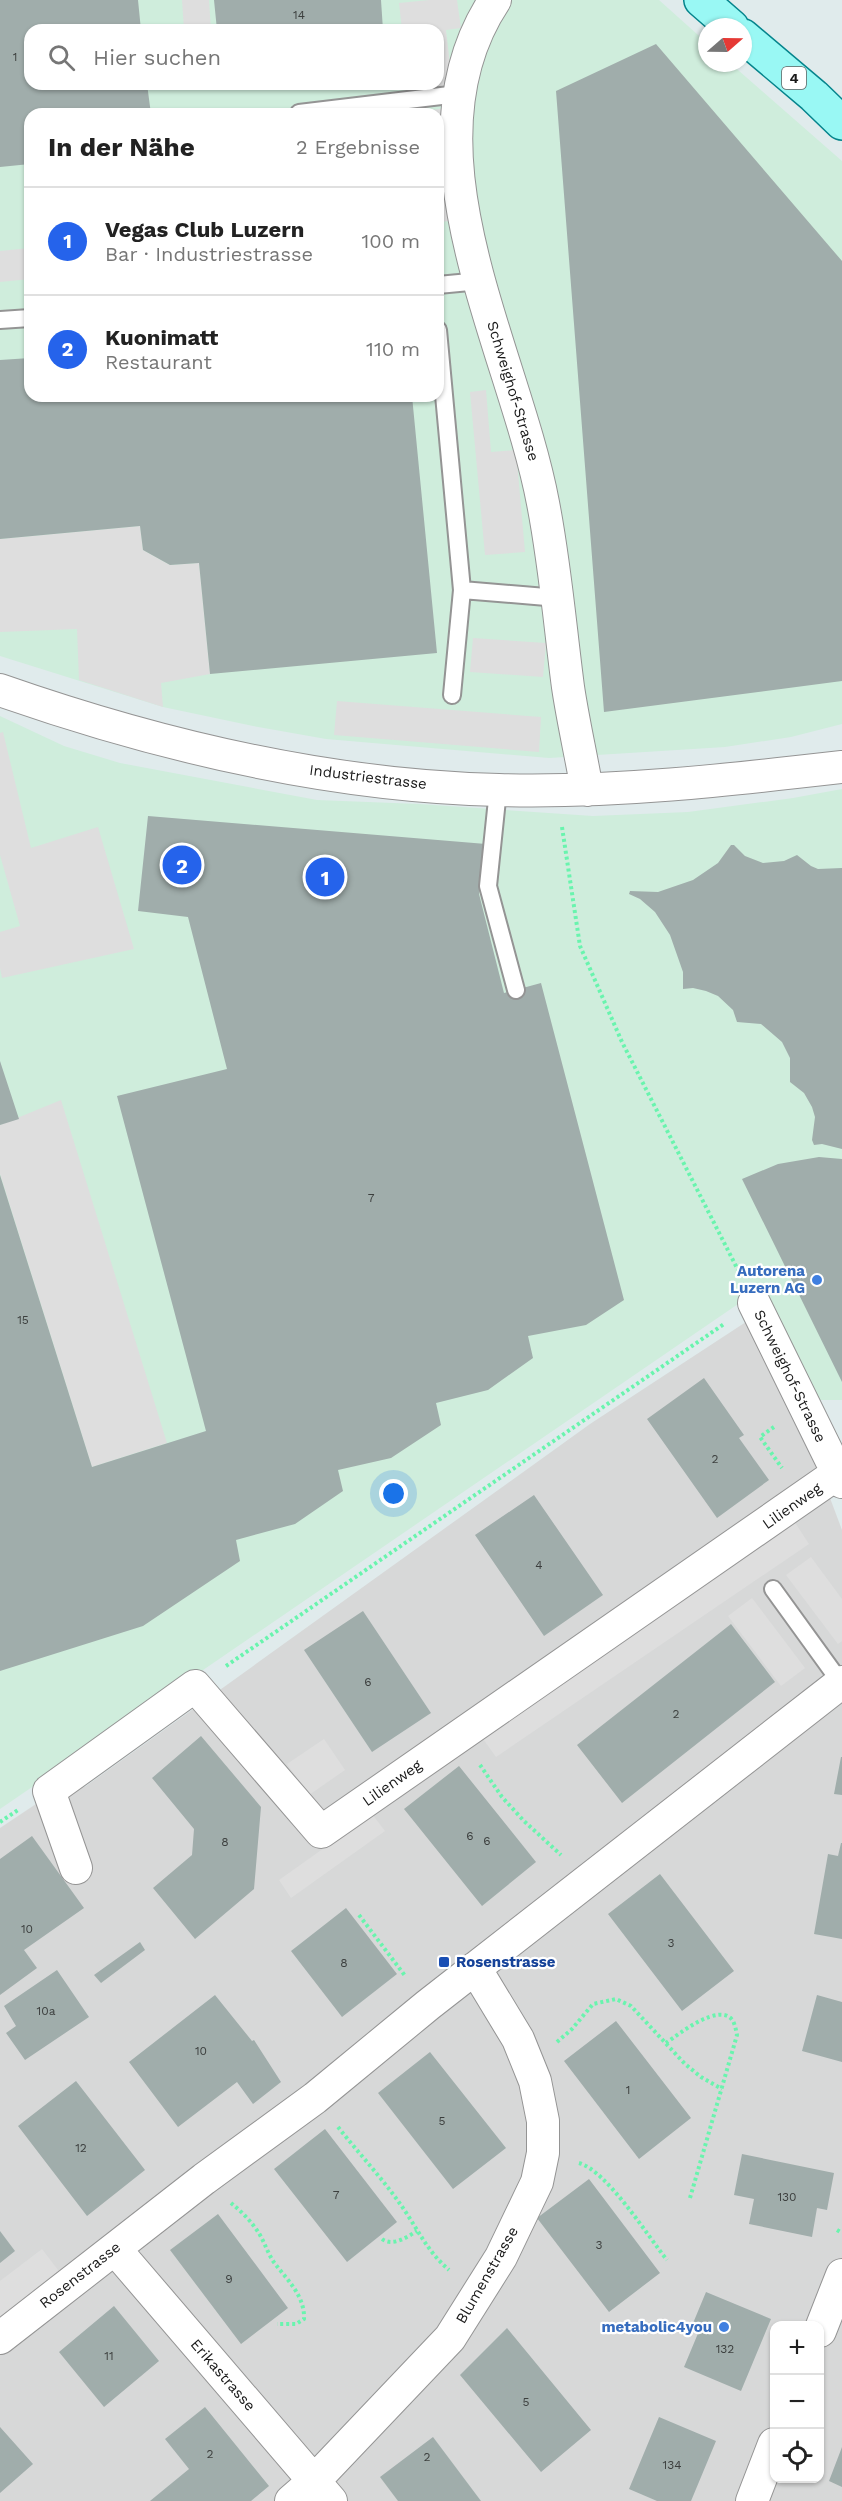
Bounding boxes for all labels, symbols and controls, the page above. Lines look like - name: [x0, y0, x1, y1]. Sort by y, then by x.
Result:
- house number: 14: [293, 8, 305, 22]
- north arrow: [698, 18, 752, 72]
- search box: [24, 24, 444, 90]
- icon: search: [45, 41, 78, 74]
- text: Hier suchen: [93, 45, 221, 70]
- house number: 1: [13, 50, 17, 64]
- road number: 4: [782, 67, 806, 89]
- text: In der Nähe: [48, 132, 195, 162]
- text: 2 Ergebnisse: [296, 135, 420, 159]
- text: Vegas Club Luzern: [105, 217, 304, 242]
- text: 1: [63, 229, 72, 253]
- text: 100 m: [361, 229, 420, 253]
- text: Bar · Industriestrasse: [105, 242, 313, 266]
- street label: Schweighof-Strasse: [483, 319, 543, 463]
- text: Kuonimatt: [105, 325, 218, 350]
- text: 2: [62, 337, 73, 361]
- text: 110 m: [366, 337, 420, 361]
- text: Restaurant: [105, 350, 212, 374]
- street label: Industriestrasse: [308, 761, 428, 793]
- pin: 2: [162, 842, 201, 888]
- pin: 1: [306, 854, 344, 900]
- house number: 7: [368, 1191, 375, 1205]
- place label: Autorena Luzern AG: [730, 1262, 805, 1297]
- marker: Autorena Luzern AG: [810, 1273, 824, 1287]
- street label: Schweighof-Strasse: [750, 1307, 830, 1445]
- house number: 15: [17, 1313, 29, 1327]
- house number: 2: [712, 1452, 719, 1466]
- your location: [379, 1479, 408, 1508]
- street label: Lilienweg: [759, 1479, 825, 1533]
- house number: 4: [535, 1558, 543, 1572]
- house number: 6: [364, 1675, 372, 1689]
- house number: 2: [673, 1707, 680, 1721]
- street label: Lilienweg: [359, 1756, 425, 1810]
- house number: 6: [466, 1829, 474, 1843]
- house number: 6: [483, 1834, 491, 1848]
- house number: 8: [221, 1835, 229, 1849]
- house number: 10: [21, 1922, 33, 1936]
- house number: 3: [668, 1936, 675, 1950]
- place label: Rosenstrasse: [456, 1953, 556, 1971]
- marker: Rosenstrasse: [437, 1955, 451, 1969]
- house number: 8: [340, 1956, 348, 1970]
- house number: 10a: [37, 2004, 56, 2018]
- house number: 10: [195, 2044, 207, 2058]
- house number: 1: [626, 2083, 630, 2097]
- house number: 5: [439, 2114, 446, 2128]
- house number: 12: [75, 2141, 87, 2155]
- house number: 7: [333, 2188, 340, 2202]
- house number: 130: [777, 2190, 797, 2204]
- street label: Blumenstrasse: [452, 2223, 522, 2327]
- street label: Rosenstrasse: [36, 2238, 124, 2312]
- house number: 3: [596, 2238, 603, 2252]
- house number: 9: [225, 2272, 233, 2286]
- place label: metabolic4you: [601, 2318, 712, 2336]
- marker: metabolic4you: [717, 2320, 731, 2334]
- map controls: [770, 2321, 824, 2483]
- button: +: [770, 2321, 824, 2375]
- street label: Erikastrasse: [187, 2335, 259, 2415]
- house number: 132: [716, 2342, 734, 2356]
- house number: 11: [104, 2349, 114, 2363]
- button: −: [770, 2375, 824, 2429]
- house number: 5: [523, 2395, 530, 2409]
- button: locate: [770, 2429, 824, 2483]
- house number: 2: [207, 2447, 214, 2461]
- house number: 2: [424, 2450, 431, 2464]
- house number: 134: [662, 2458, 682, 2472]

